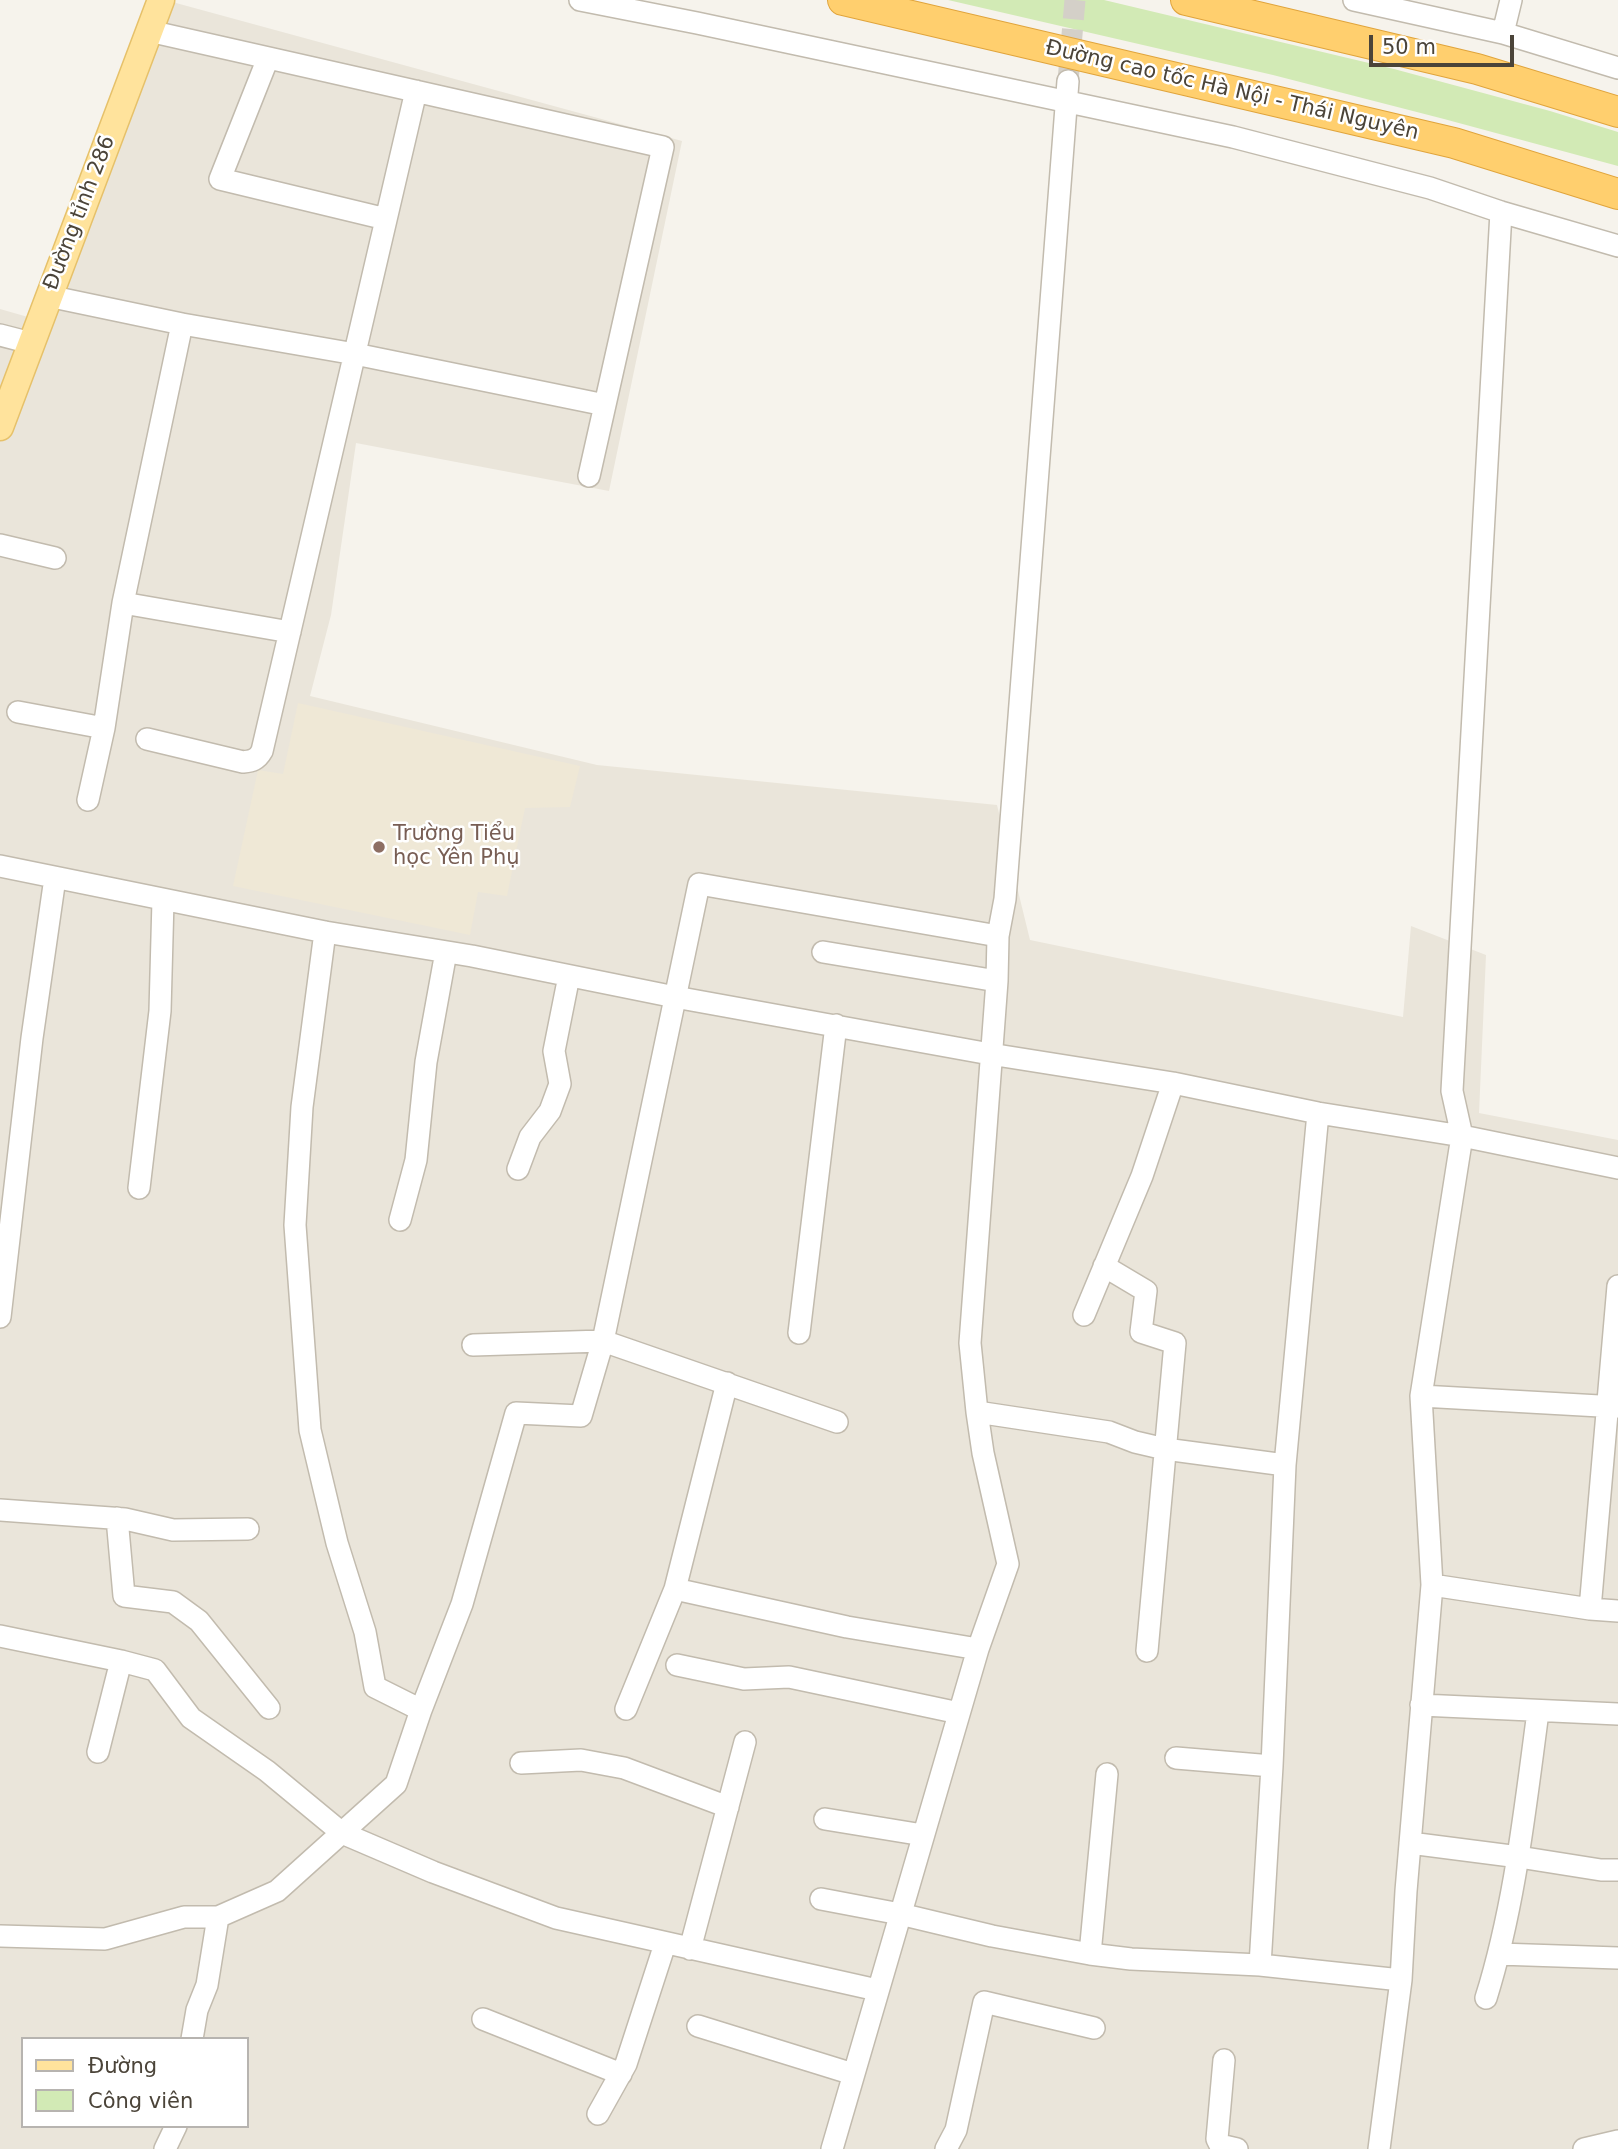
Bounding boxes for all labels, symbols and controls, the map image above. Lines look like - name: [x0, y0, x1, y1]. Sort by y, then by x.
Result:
- scale bar: [1373, 21, 1518, 65]
- text: 50 m: [1382, 35, 1436, 59]
- street label: Đường cao tốc Hà Nội - Thái Nguyên: [1043, 36, 1421, 146]
- street label: Đường tỉnh 286: [39, 132, 121, 294]
- place label: Trường Tiểu học Yên Phụ: [393, 822, 520, 872]
- marker: Trường Tiểu học Yên Phụ: [371, 839, 387, 855]
- legend: [21, 2037, 248, 2128]
- text: Đường: [88, 2054, 157, 2078]
- text: Công viên: [88, 2089, 193, 2113]

